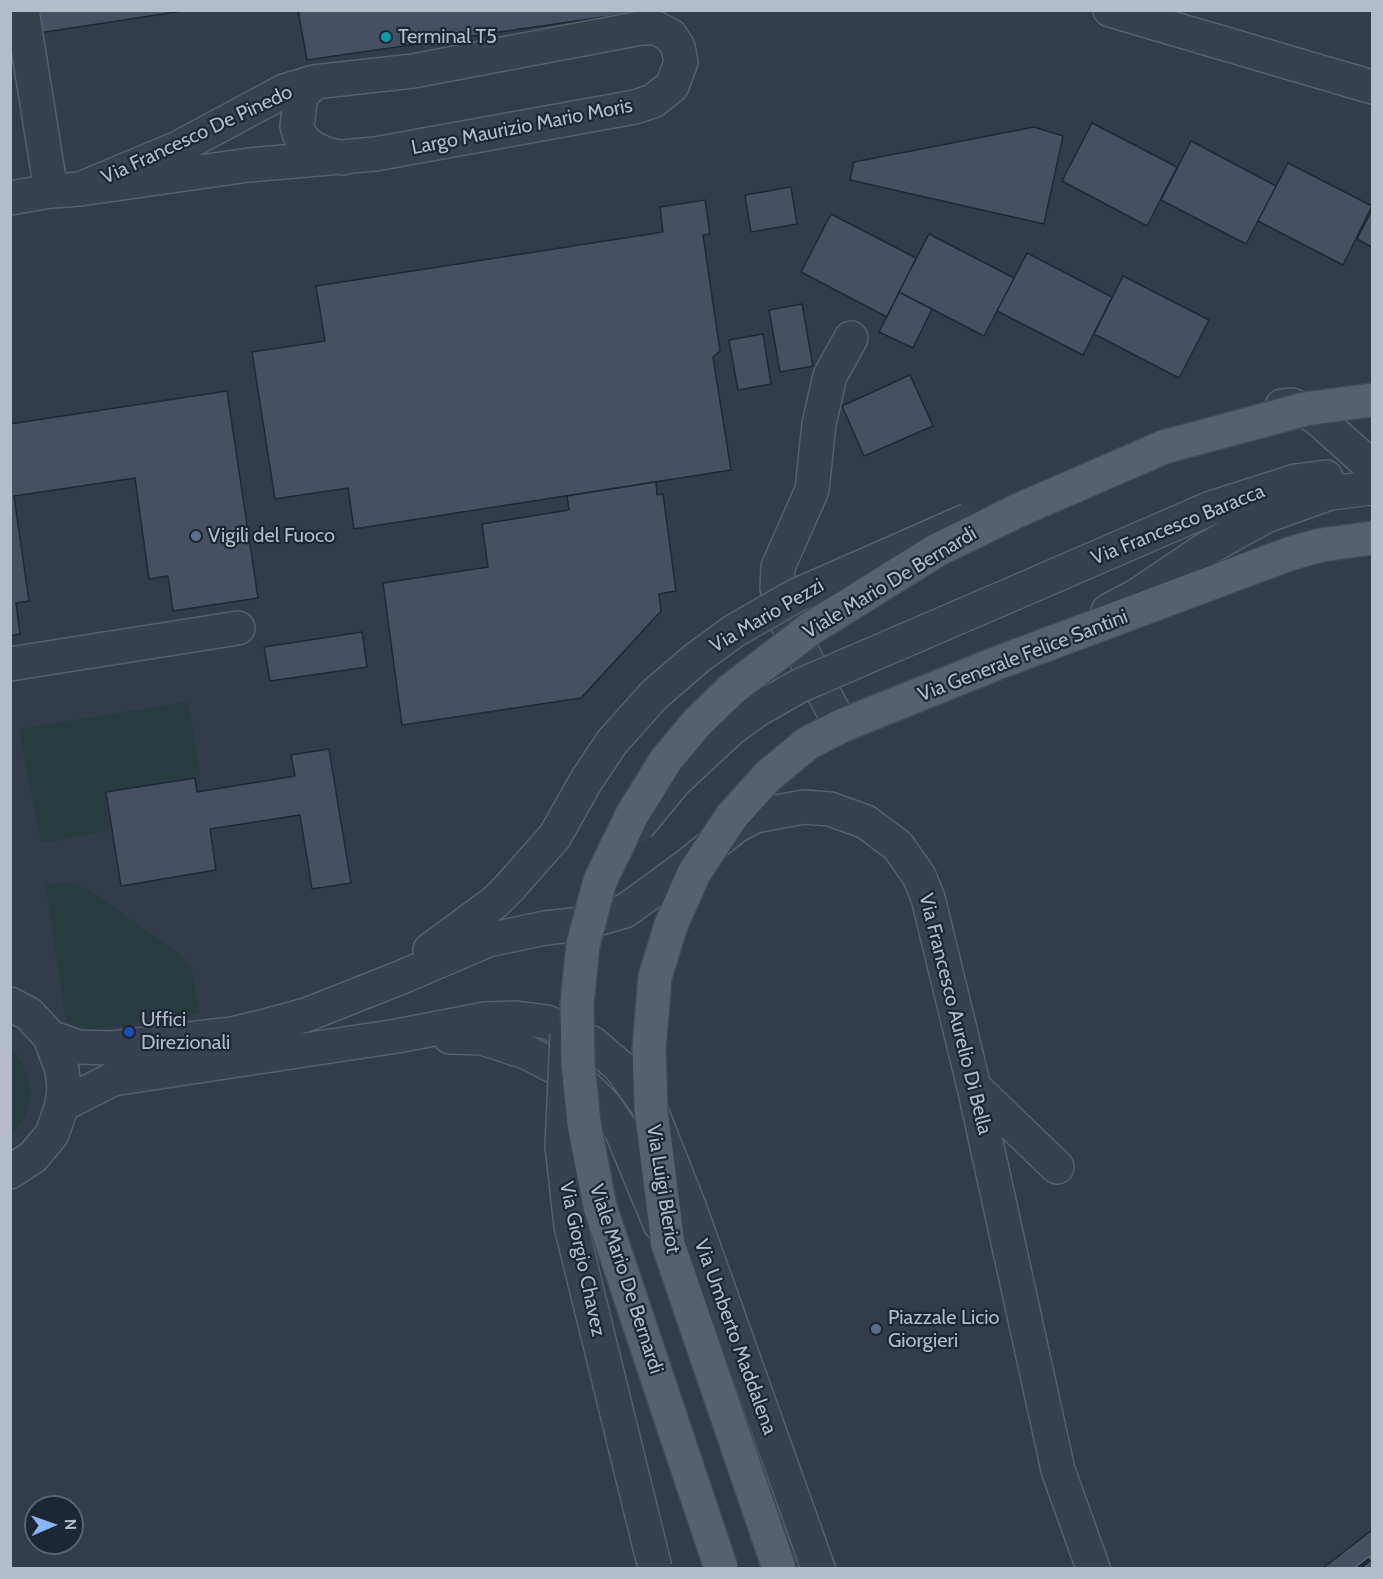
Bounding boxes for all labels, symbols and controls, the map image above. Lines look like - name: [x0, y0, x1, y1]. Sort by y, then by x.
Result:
- place label: Terminal T5: [398, 25, 497, 49]
- marker: Terminal T5: [379, 30, 393, 44]
- street label: Via Francesco De Pinedo: [98, 80, 296, 190]
- street label: Largo Maurizio Mario Moris: [409, 94, 635, 160]
- street label: Via Francesco Baracca: [1088, 479, 1268, 571]
- street label: Viale Mario De Bernardi: [799, 522, 981, 644]
- place label: Vigili del Fuoco: [208, 524, 335, 548]
- marker: Vigili del Fuoco: [189, 529, 203, 543]
- street label: Via Mario Pezzi: [706, 574, 828, 658]
- street label: Via Generale Felice Santini: [915, 605, 1131, 707]
- street label: Via Francesco Aurelio Di Bella: [913, 891, 997, 1137]
- place label: Uffici Direzionali: [141, 1008, 230, 1055]
- marker: Uffici Direzionali: [122, 1025, 136, 1039]
- street label: Via Luigi Bleriot: [641, 1123, 685, 1255]
- street label: Via Giorgio Chavez: [554, 1179, 610, 1339]
- street label: Viale Mario De Bernardi: [584, 1181, 668, 1377]
- street label: Via Umberto Maddalena: [688, 1236, 782, 1438]
- place label: Piazzale Licio Giorgieri: [888, 1306, 1000, 1353]
- marker: Piazzale Licio Giorgieri: [869, 1322, 883, 1336]
- north arrow: [24, 1495, 84, 1555]
- text: N: [61, 1518, 80, 1530]

